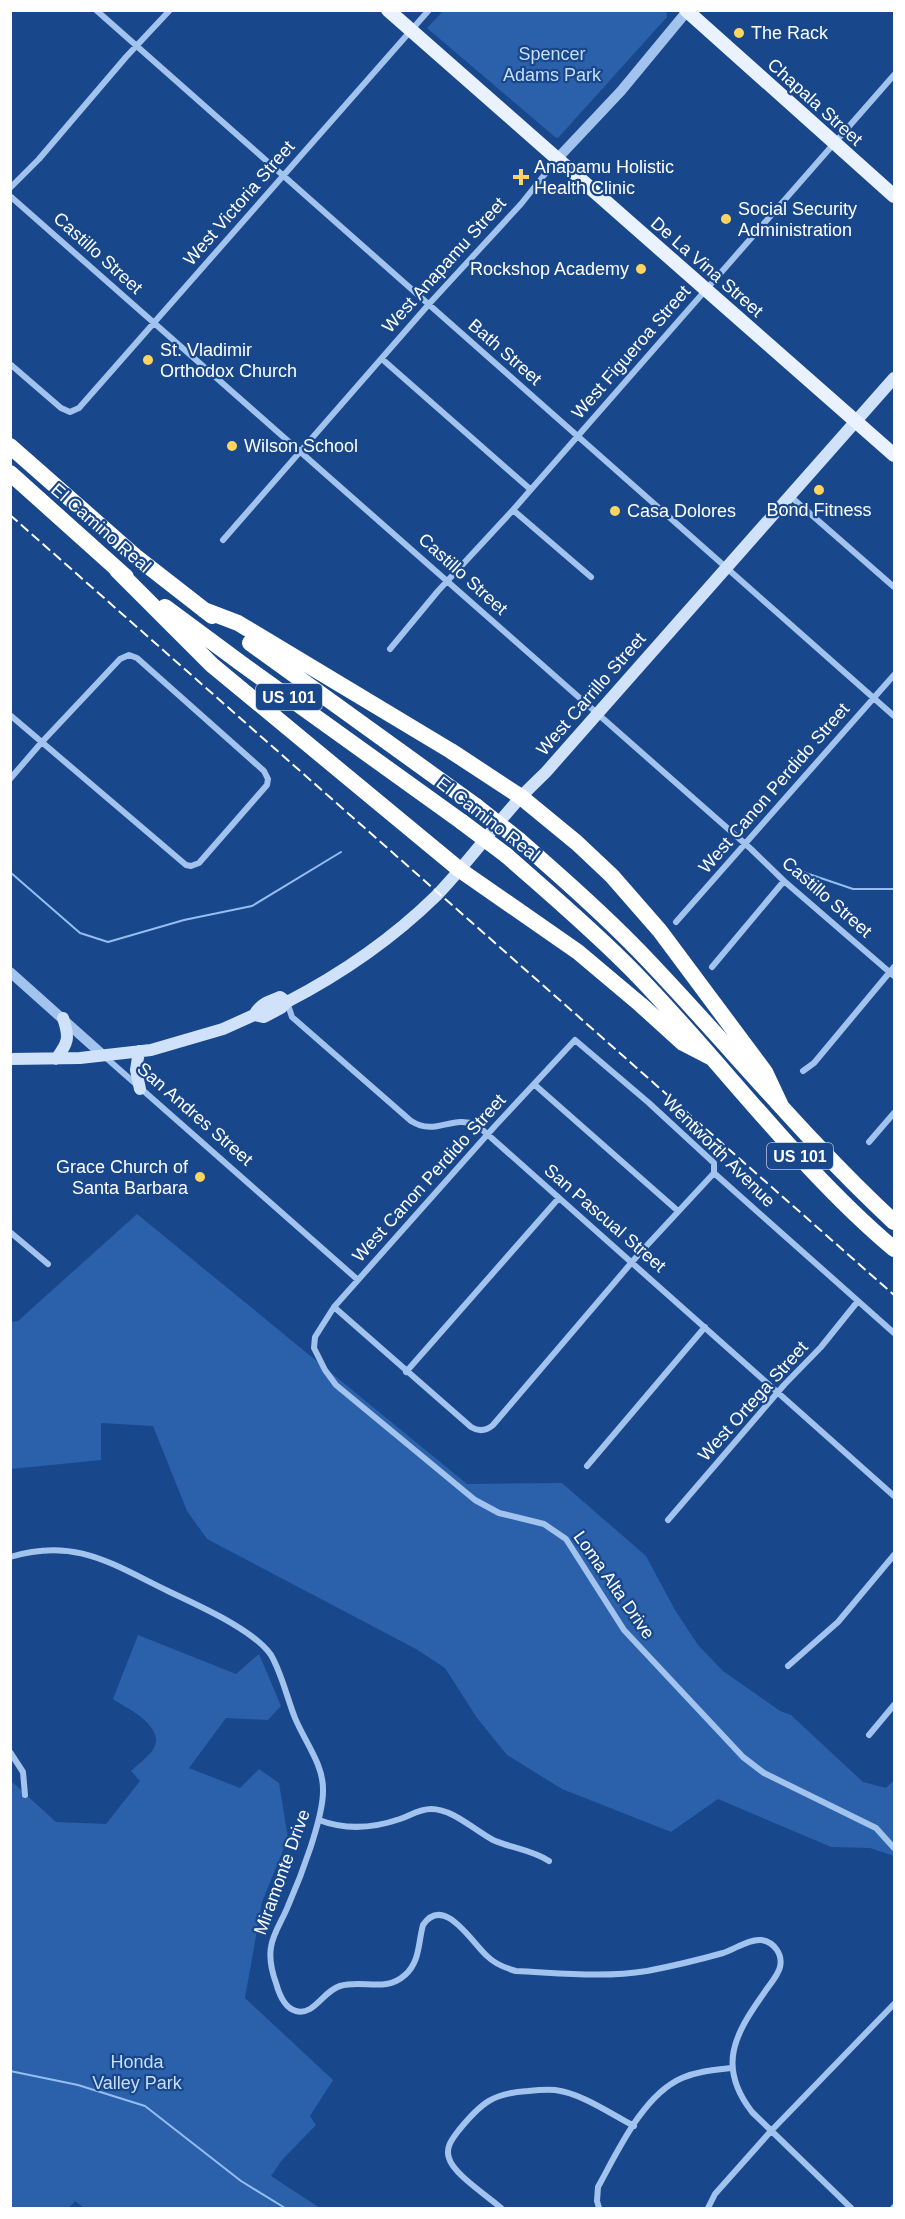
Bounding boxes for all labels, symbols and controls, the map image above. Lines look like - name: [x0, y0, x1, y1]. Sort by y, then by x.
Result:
- place label: The Rack: [751, 23, 829, 43]
- marker: The Rack: [732, 26, 746, 40]
- park label: Spencer Adams Park: [503, 44, 602, 85]
- street label: Chapala Street: [764, 54, 866, 150]
- street label: West Victoria Street: [179, 137, 299, 269]
- place label: Anapamu Holistic Health Clinic: [534, 157, 674, 198]
- marker: Anapamu Holistic Health Clinic: [512, 168, 530, 186]
- street label: West Anapamu Street: [378, 193, 510, 337]
- place label: Social Security Administration: [738, 199, 857, 240]
- street label: Castillo Street: [50, 208, 146, 298]
- marker: Social Security Administration: [719, 212, 733, 226]
- street label: De La Vina Street: [647, 213, 767, 321]
- place label: Rockshop Academy: [470, 259, 629, 279]
- marker: Rockshop Academy: [634, 262, 648, 276]
- street label: West Figueroa Street: [568, 281, 694, 423]
- street label: Bath Street: [464, 315, 546, 389]
- place label: St. Vladimir Orthodox Church: [160, 340, 297, 381]
- marker: St. Vladimir Orthodox Church: [141, 353, 155, 367]
- place label: Wilson School: [244, 436, 358, 456]
- marker: Wilson School: [225, 439, 239, 453]
- street label: El Camino Real: [47, 479, 155, 577]
- marker: Bond Fitness: [812, 483, 826, 497]
- place label: Bond Fitness: [766, 500, 872, 520]
- place label: Casa Dolores: [627, 501, 736, 521]
- marker: Casa Dolores: [608, 504, 622, 518]
- street label: Castillo Street: [415, 529, 511, 619]
- street label: West Carrillo Street: [532, 629, 650, 759]
- road number: US 101: [256, 684, 322, 710]
- street label: West Canon Perdido Street: [695, 699, 853, 877]
- street label: El Camino Real: [433, 773, 543, 865]
- street label: Castillo Street: [778, 853, 876, 941]
- street label: San Andres Street: [133, 1059, 257, 1169]
- street label: West Canon Perdido Street: [348, 1090, 510, 1266]
- street label: Wentworth Avenue: [659, 1091, 779, 1211]
- road number: US 101: [767, 1143, 833, 1169]
- place label: Grace Church of Santa Barbara: [56, 1157, 189, 1198]
- street label: San Pascual Street: [540, 1160, 670, 1276]
- marker: Grace Church of Santa Barbara: [193, 1170, 207, 1184]
- street label: West Ortega Street: [694, 1337, 812, 1465]
- street label: Loma Alta Drive: [569, 1527, 659, 1643]
- street label: Miramonte Drive: [250, 1807, 314, 1937]
- park label: Honda Valley Park: [92, 2052, 183, 2093]

